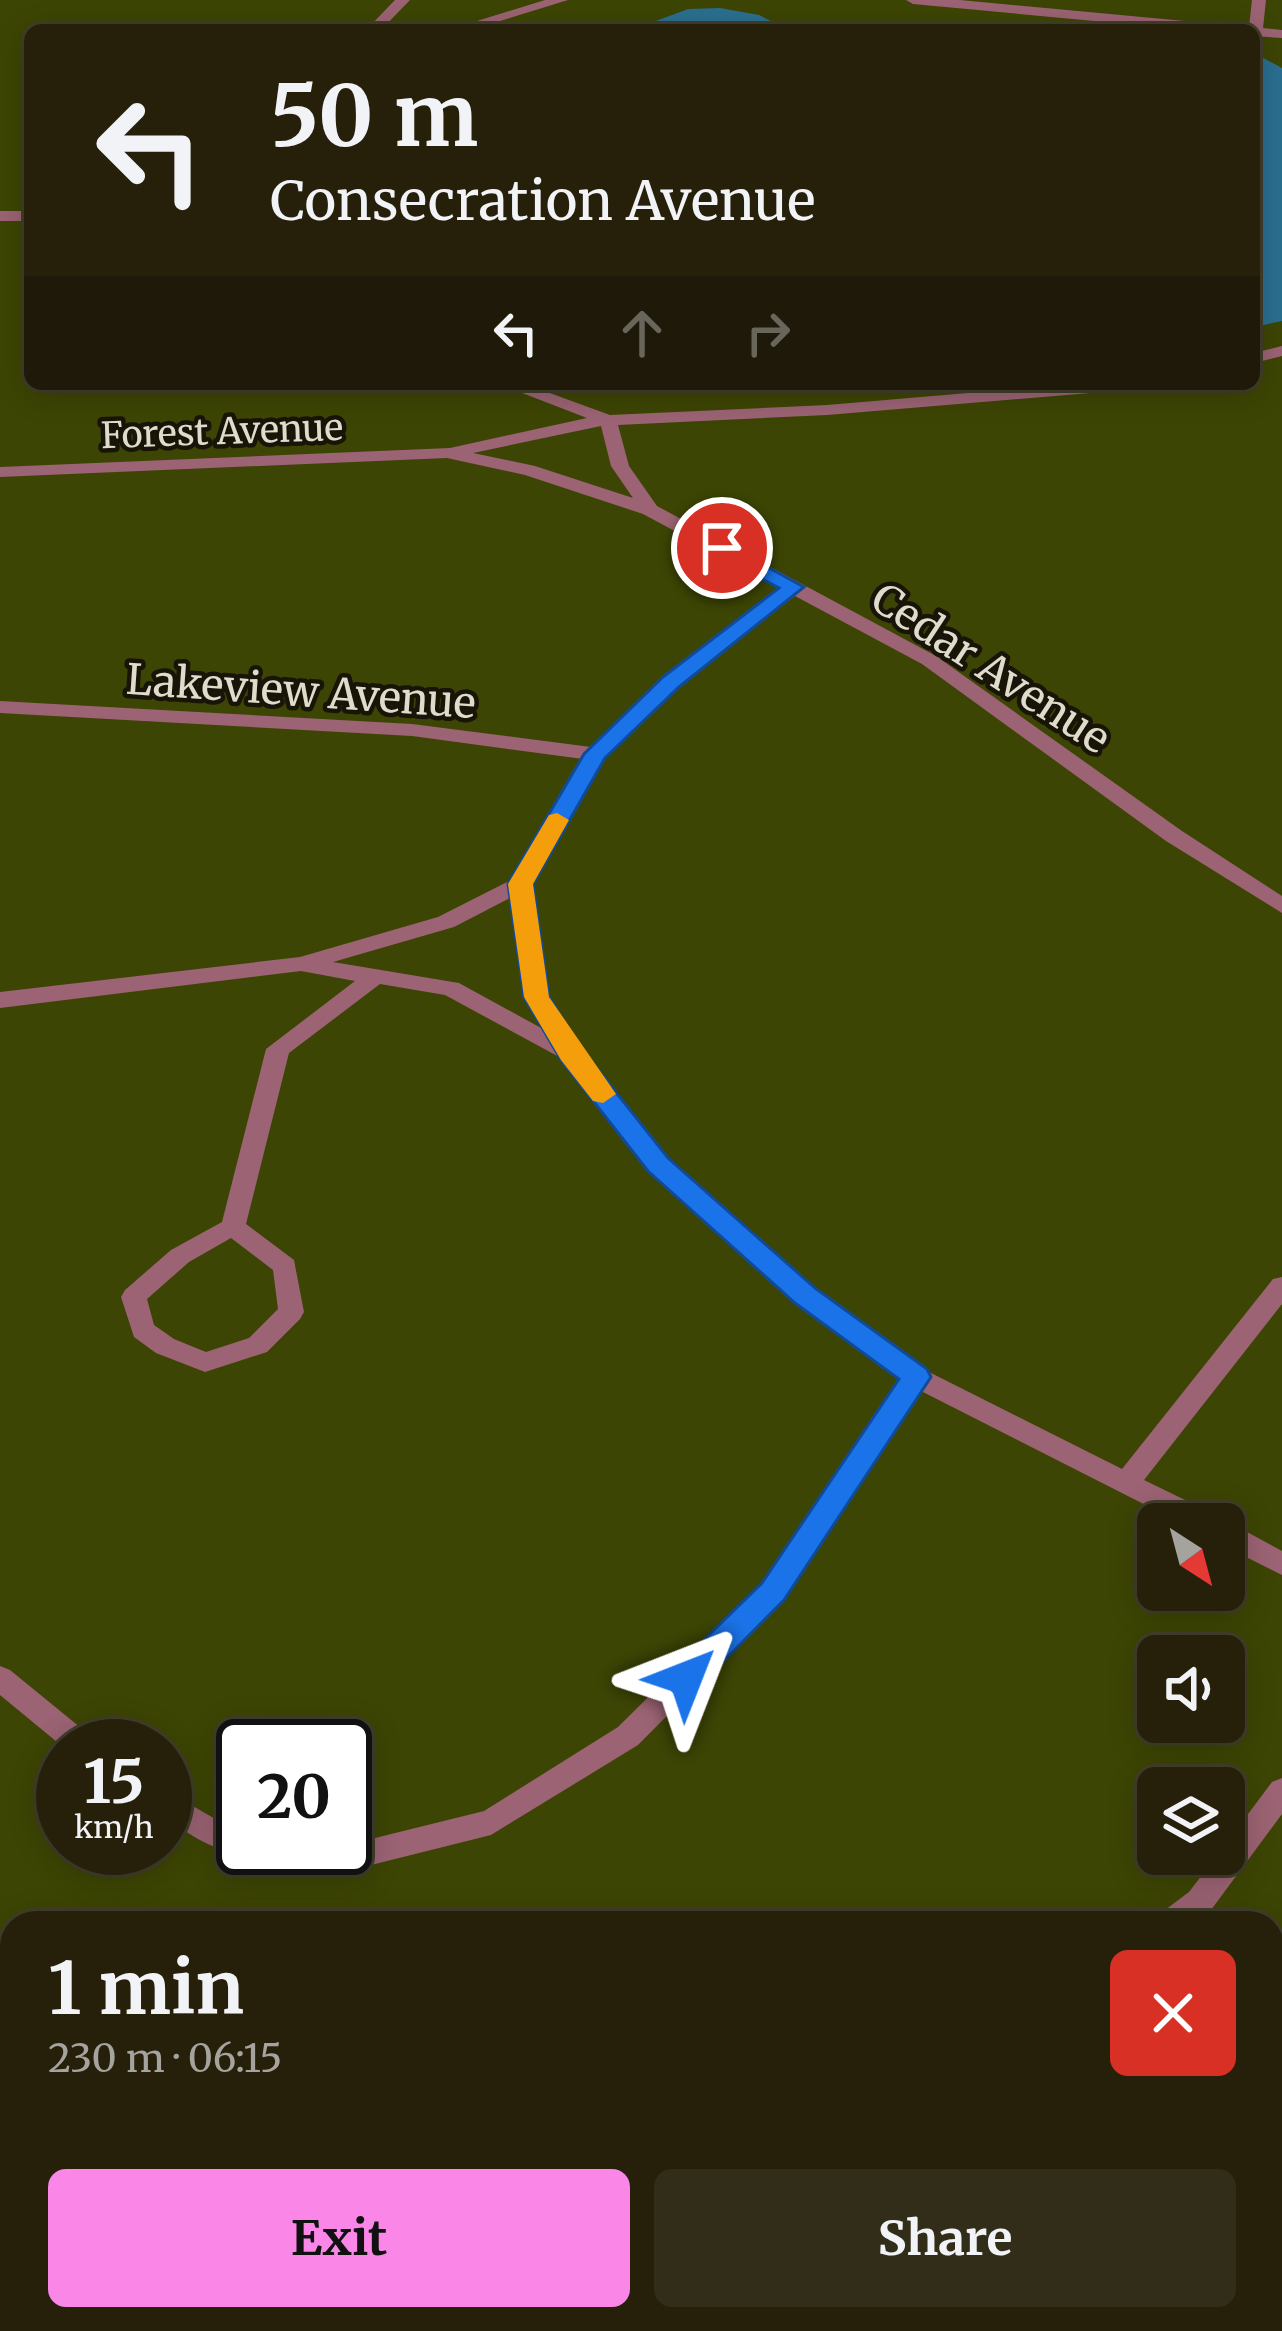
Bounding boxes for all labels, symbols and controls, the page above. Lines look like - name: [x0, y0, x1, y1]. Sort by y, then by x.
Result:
- text: 50 m: [270, 63, 478, 169]
- icon: left: [72, 72, 228, 228]
- text: Consecration Avenue: [270, 167, 815, 235]
- icon: left: [483, 300, 549, 366]
- icon: ahead: [609, 300, 675, 366]
- icon: right: [735, 300, 801, 366]
- street label: Forest Avenue: [100, 405, 344, 458]
- pin: [671, 497, 773, 599]
- icon: arrive: [689, 515, 755, 581]
- street label: Cedar Avenue: [862, 572, 1120, 764]
- street label: Lakeview Avenue: [125, 653, 477, 729]
- north arrow: [1137, 1503, 1245, 1611]
- map controls: [1137, 1503, 1245, 1875]
- position arrow: [623, 1615, 749, 1741]
- button: sound: [1137, 1635, 1245, 1743]
- speed limit sign: 20: [216, 1719, 372, 1875]
- text: 15: [83, 1744, 145, 1819]
- button: layers: [1137, 1767, 1245, 1875]
- text: km/h: [74, 1808, 154, 1846]
- text: 1 min: [48, 1943, 244, 2034]
- button: close: [1110, 1950, 1236, 2076]
- text: 230 m · 06:15: [48, 2034, 282, 2083]
- button: Exit: [48, 2169, 630, 2307]
- button: Share: [654, 2169, 1236, 2307]

